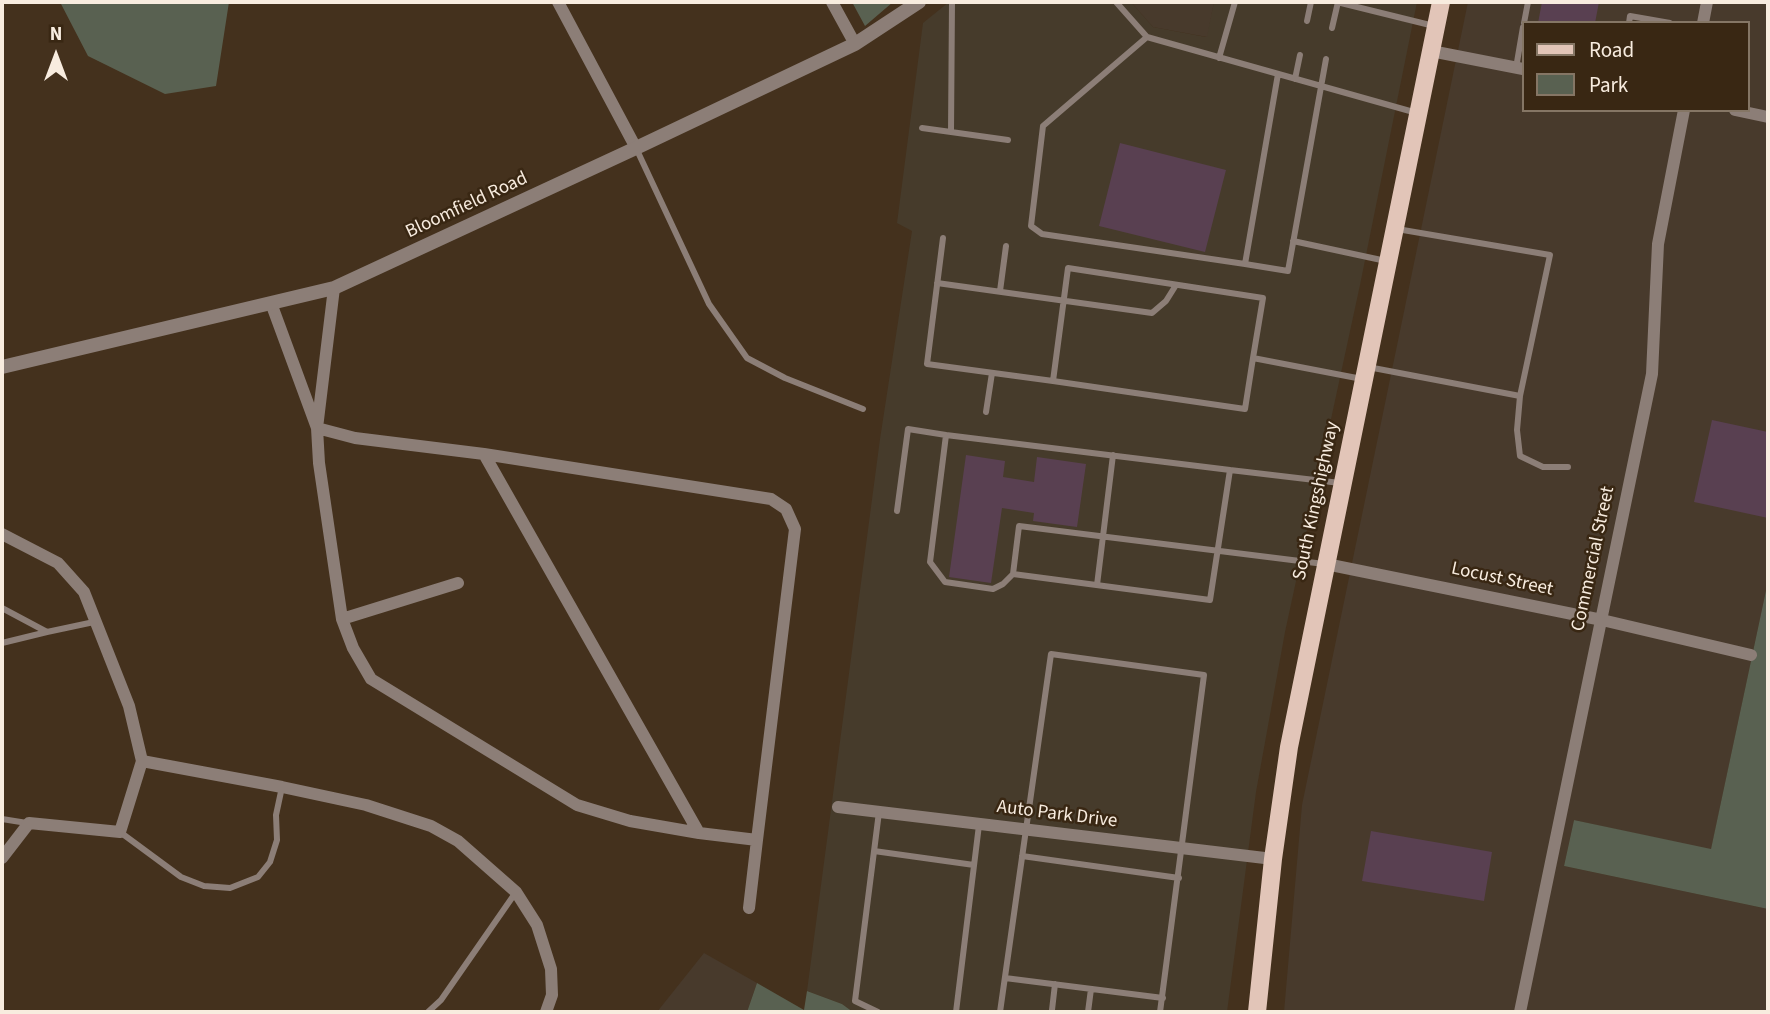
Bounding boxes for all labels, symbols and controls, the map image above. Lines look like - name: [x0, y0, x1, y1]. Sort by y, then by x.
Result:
- north arrow: [21, 21, 91, 91]
- text: N: [50, 21, 62, 48]
- legend: [1522, 21, 1749, 112]
- text: Road: [1589, 35, 1634, 65]
- text: Park: [1589, 70, 1628, 100]
- street label: Bloomfield Road: [402, 168, 532, 244]
- street label: South Kingshighway: [1289, 420, 1345, 582]
- street label: Commercial Street: [1568, 484, 1620, 634]
- street label: Locust Street: [1449, 558, 1555, 602]
- street label: Auto Park Drive: [995, 796, 1119, 834]

